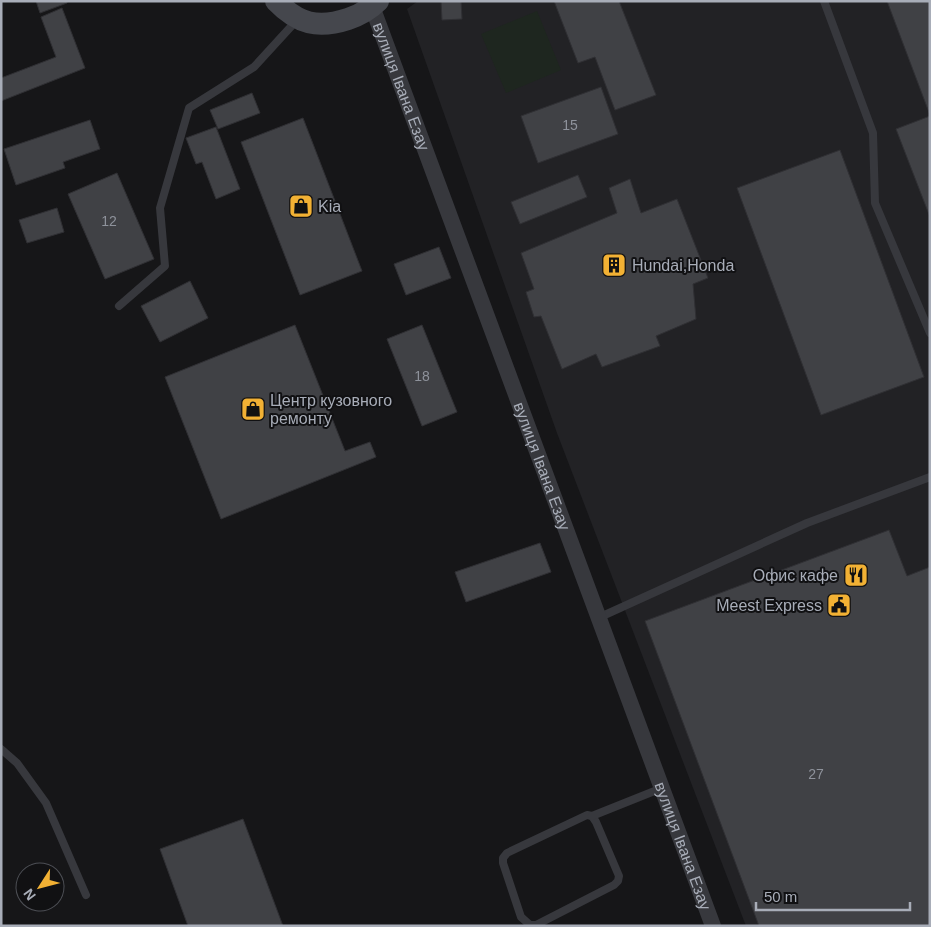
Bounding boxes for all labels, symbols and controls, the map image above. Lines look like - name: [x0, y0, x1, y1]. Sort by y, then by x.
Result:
- street label: вулиця Івана Езау: [370, 20, 433, 153]
- house number: 15: [562, 117, 578, 133]
- shop icon: Kia: [288, 193, 314, 219]
- place label: Kia: [318, 198, 341, 215]
- house number: 12: [101, 213, 117, 229]
- building icon: Hundai,Honda: [601, 252, 627, 278]
- place label: Hundai,Honda: [632, 257, 734, 274]
- house number: 18: [414, 368, 430, 384]
- place label: Центр кузовного ремонту: [270, 392, 392, 427]
- shop icon: Центр кузовного ремонту: [240, 396, 266, 422]
- street label: вулиця Івана Езау: [511, 400, 574, 532]
- restaurant icon: Офис кафе: [843, 562, 869, 588]
- place label: Офис кафе: [753, 567, 838, 584]
- public building icon: Meest Express: [826, 592, 852, 618]
- place label: Meest Express: [716, 597, 822, 614]
- house number: 27: [808, 766, 824, 782]
- street label: вулиця Івана Езау: [652, 780, 715, 912]
- north arrow: [15, 862, 65, 912]
- scale bar: [756, 880, 910, 912]
- text: N: [20, 886, 39, 903]
- text: 50 m: [764, 888, 797, 905]

